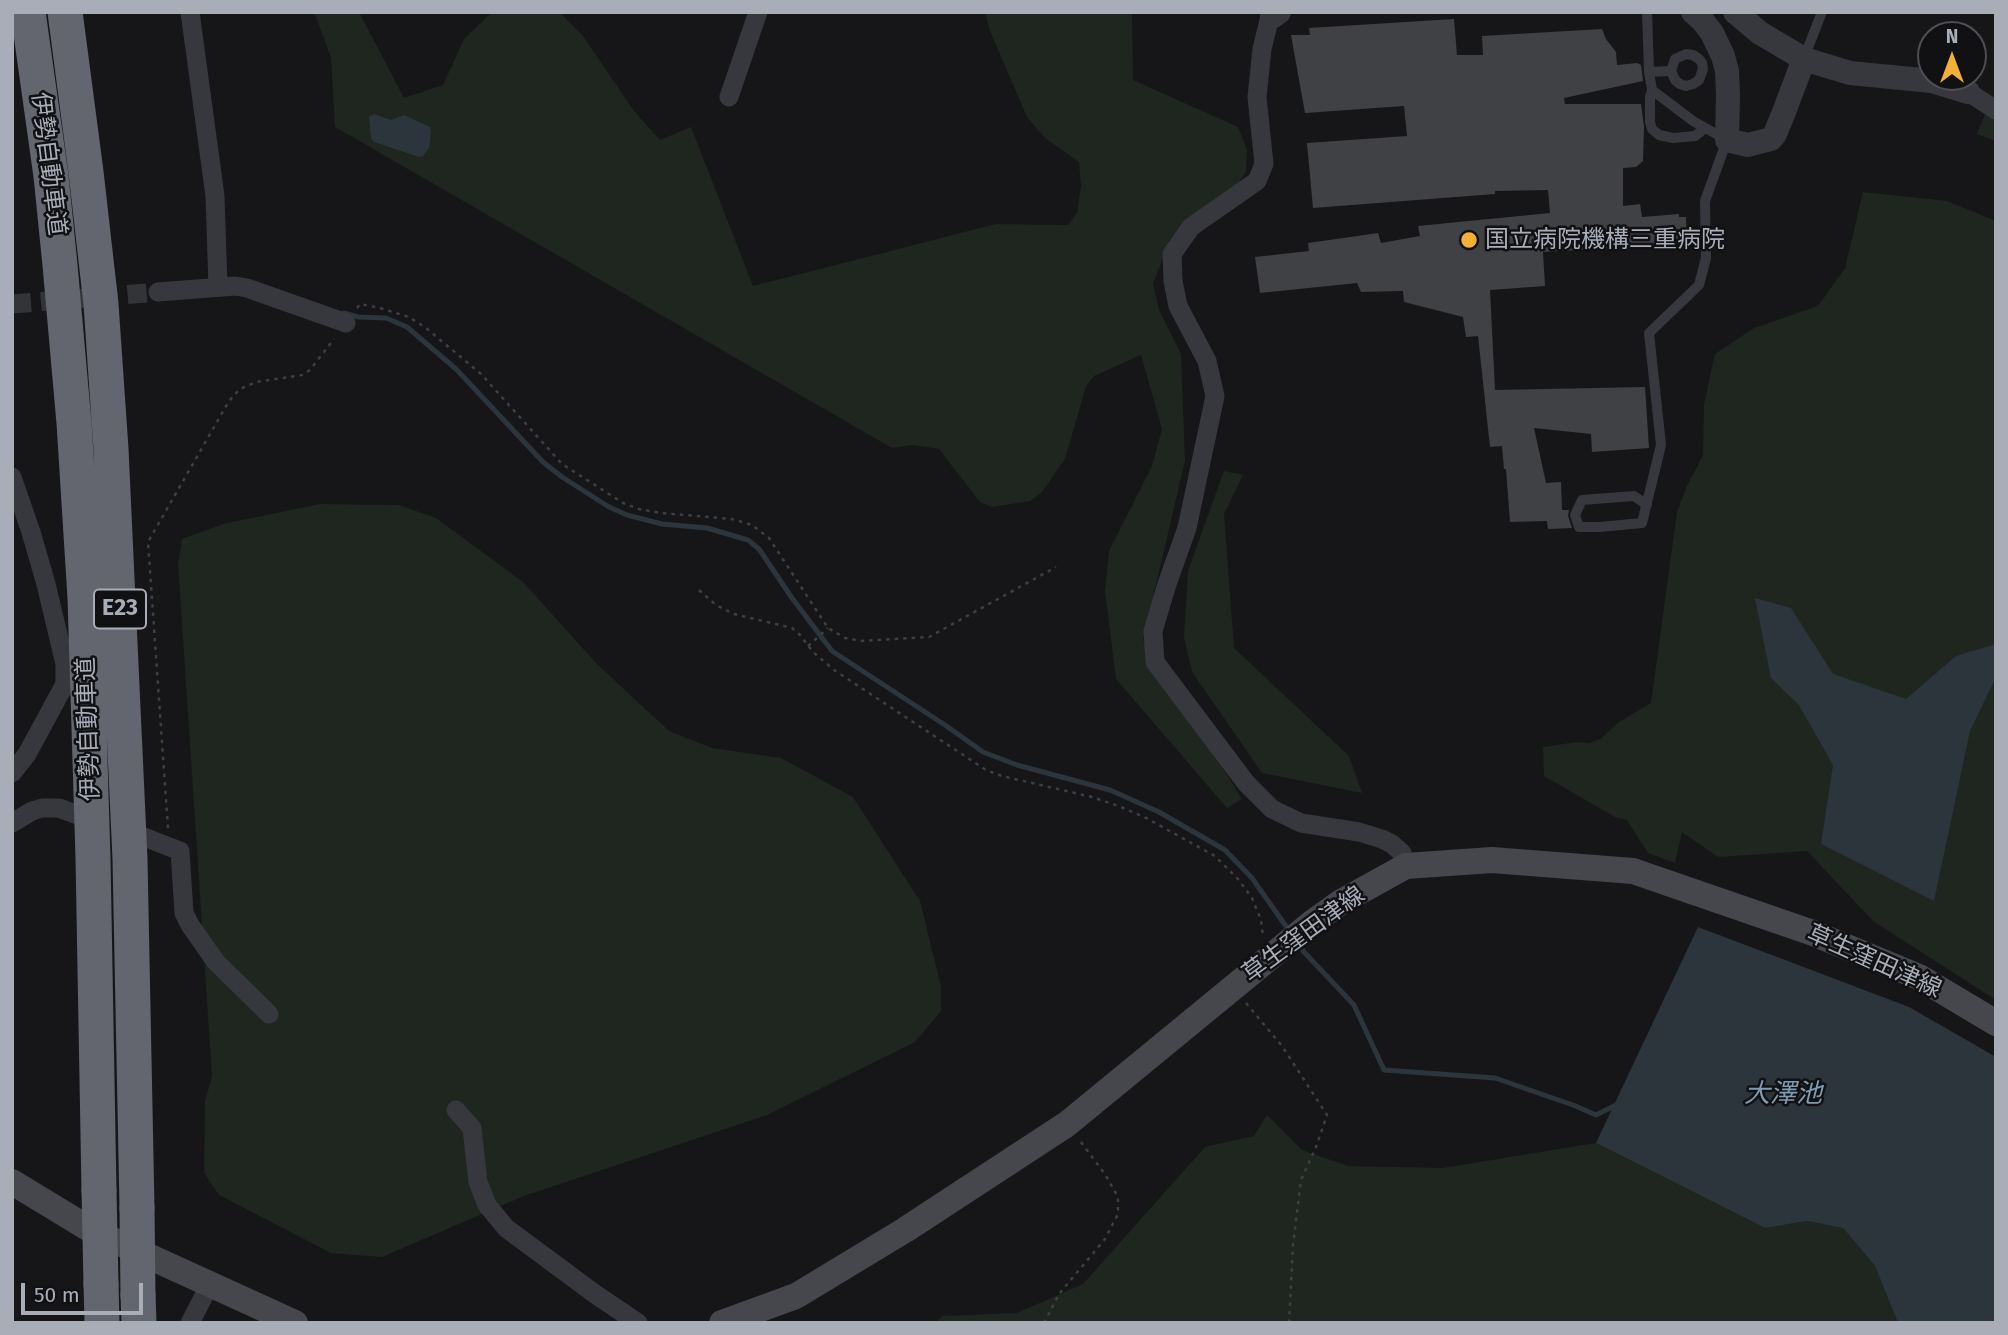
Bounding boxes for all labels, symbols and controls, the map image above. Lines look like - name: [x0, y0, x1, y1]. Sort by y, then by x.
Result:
- north arrow: [1917, 21, 1987, 91]
- text: N: [1946, 25, 1958, 48]
- street label: 伊勢自動車道: [25, 91, 71, 237]
- place label: 国立病院機構三重病院: [1485, 226, 1725, 254]
- marker: 国立病院機構三重病院: [1459, 230, 1479, 250]
- road number: E23: [94, 590, 146, 628]
- street label: 伊勢自動車道: [72, 657, 106, 801]
- street label: 草生窪田津線: [1237, 881, 1371, 989]
- street label: 草生窪田津線: [1802, 920, 1946, 1004]
- water label: 大澤池: [1744, 1079, 1822, 1111]
- scale bar: [24, 1268, 147, 1312]
- text: 50 m: [34, 1282, 80, 1308]

